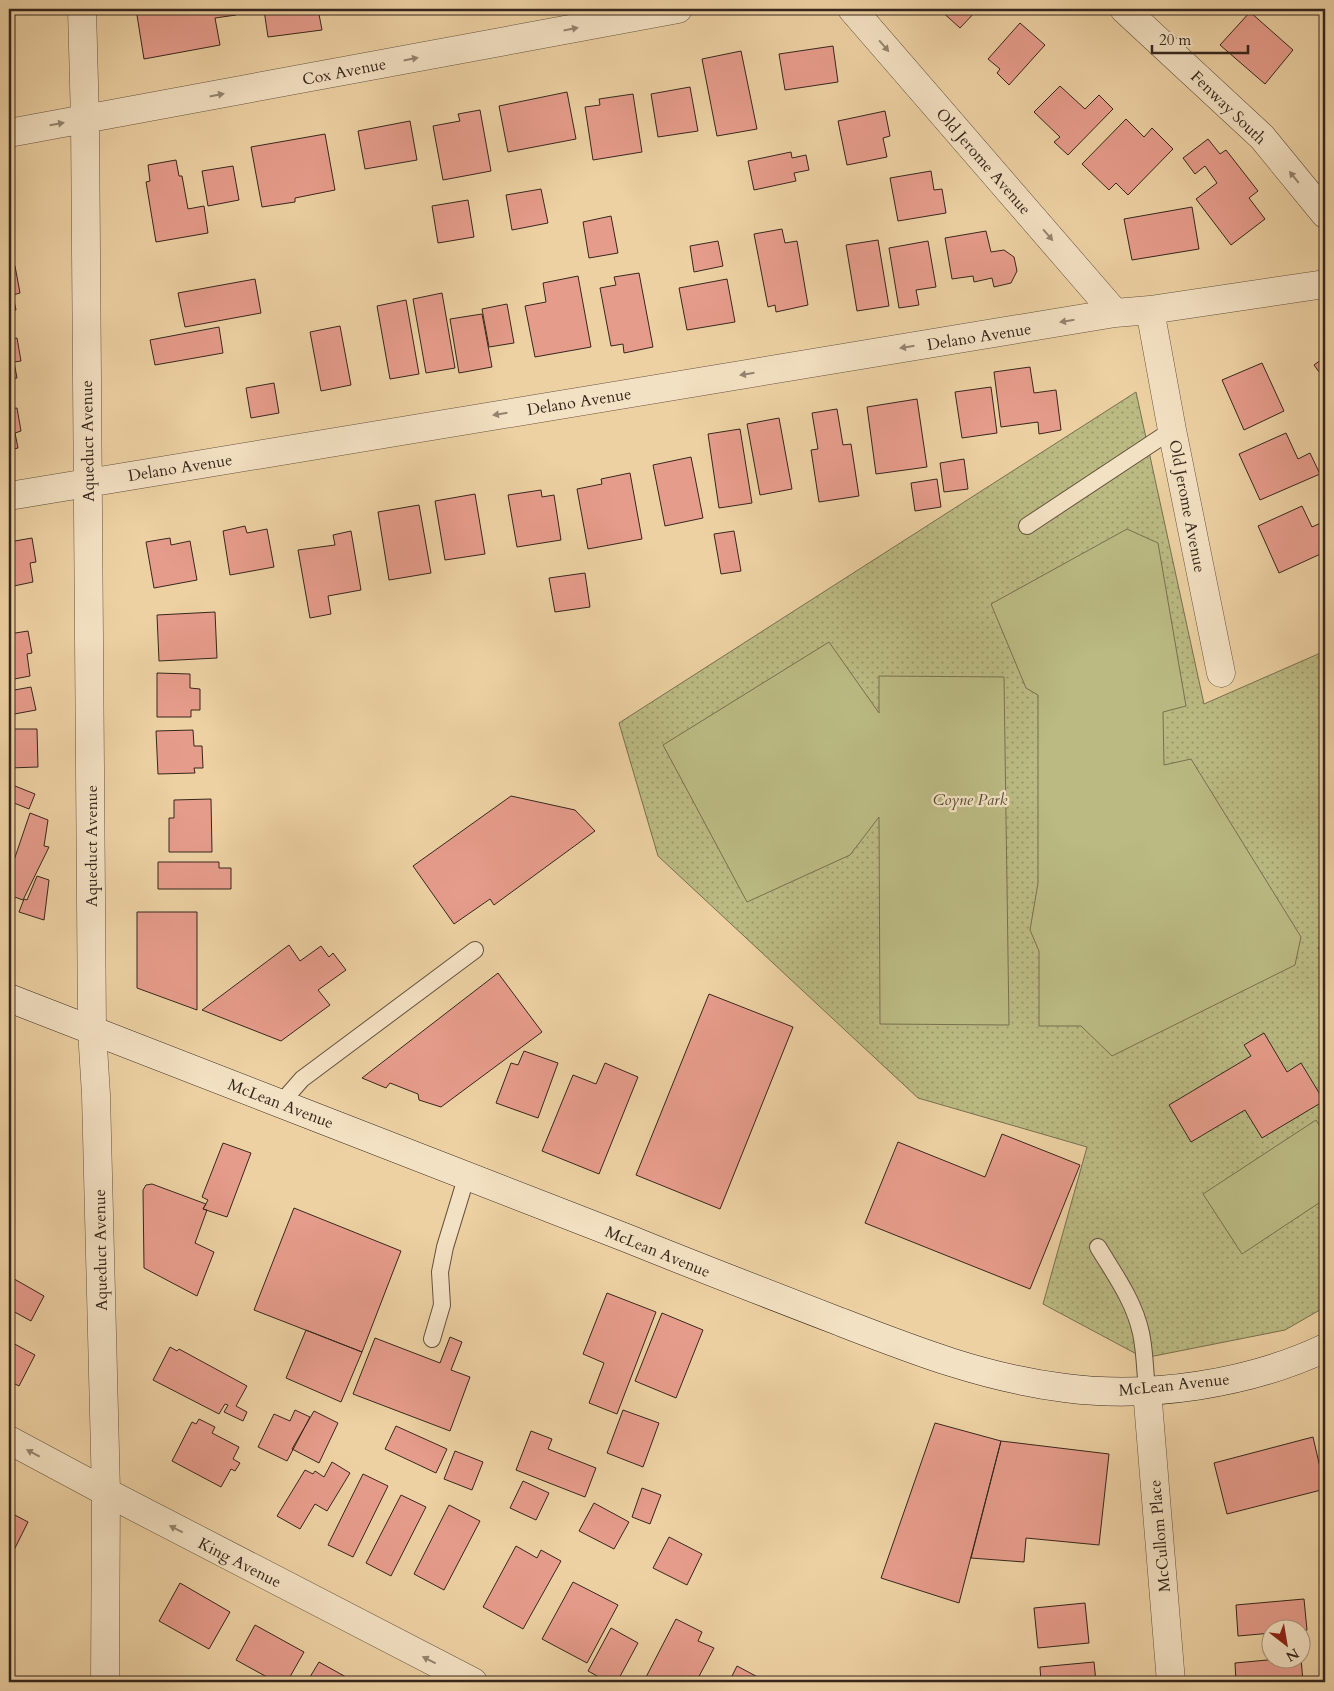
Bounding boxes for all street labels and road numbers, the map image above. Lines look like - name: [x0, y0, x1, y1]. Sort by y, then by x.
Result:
- street label: Cox Avenue: [300, 53, 388, 91]
- street label: Fenway South: [1186, 66, 1271, 150]
- street label: Old Jerome Avenue: [931, 104, 1036, 220]
- street label: Delano Avenue: [925, 318, 1033, 356]
- street label: Aqueduct Avenue: [76, 380, 100, 502]
- street label: Delano Avenue: [525, 383, 633, 421]
- street label: Old Jerome Avenue: [1163, 438, 1211, 574]
- street label: Delano Avenue: [126, 449, 234, 487]
- street label: Aqueduct Avenue: [81, 785, 103, 907]
- street label: McLean Avenue: [225, 1074, 337, 1134]
- street label: Aqueduct Avenue: [89, 1189, 113, 1311]
- street label: McLean Avenue: [602, 1221, 713, 1283]
- street label: McLean Avenue: [1118, 1368, 1231, 1402]
- street label: McCullom Place: [1144, 1479, 1176, 1593]
- street label: King Avenue: [194, 1533, 285, 1593]

